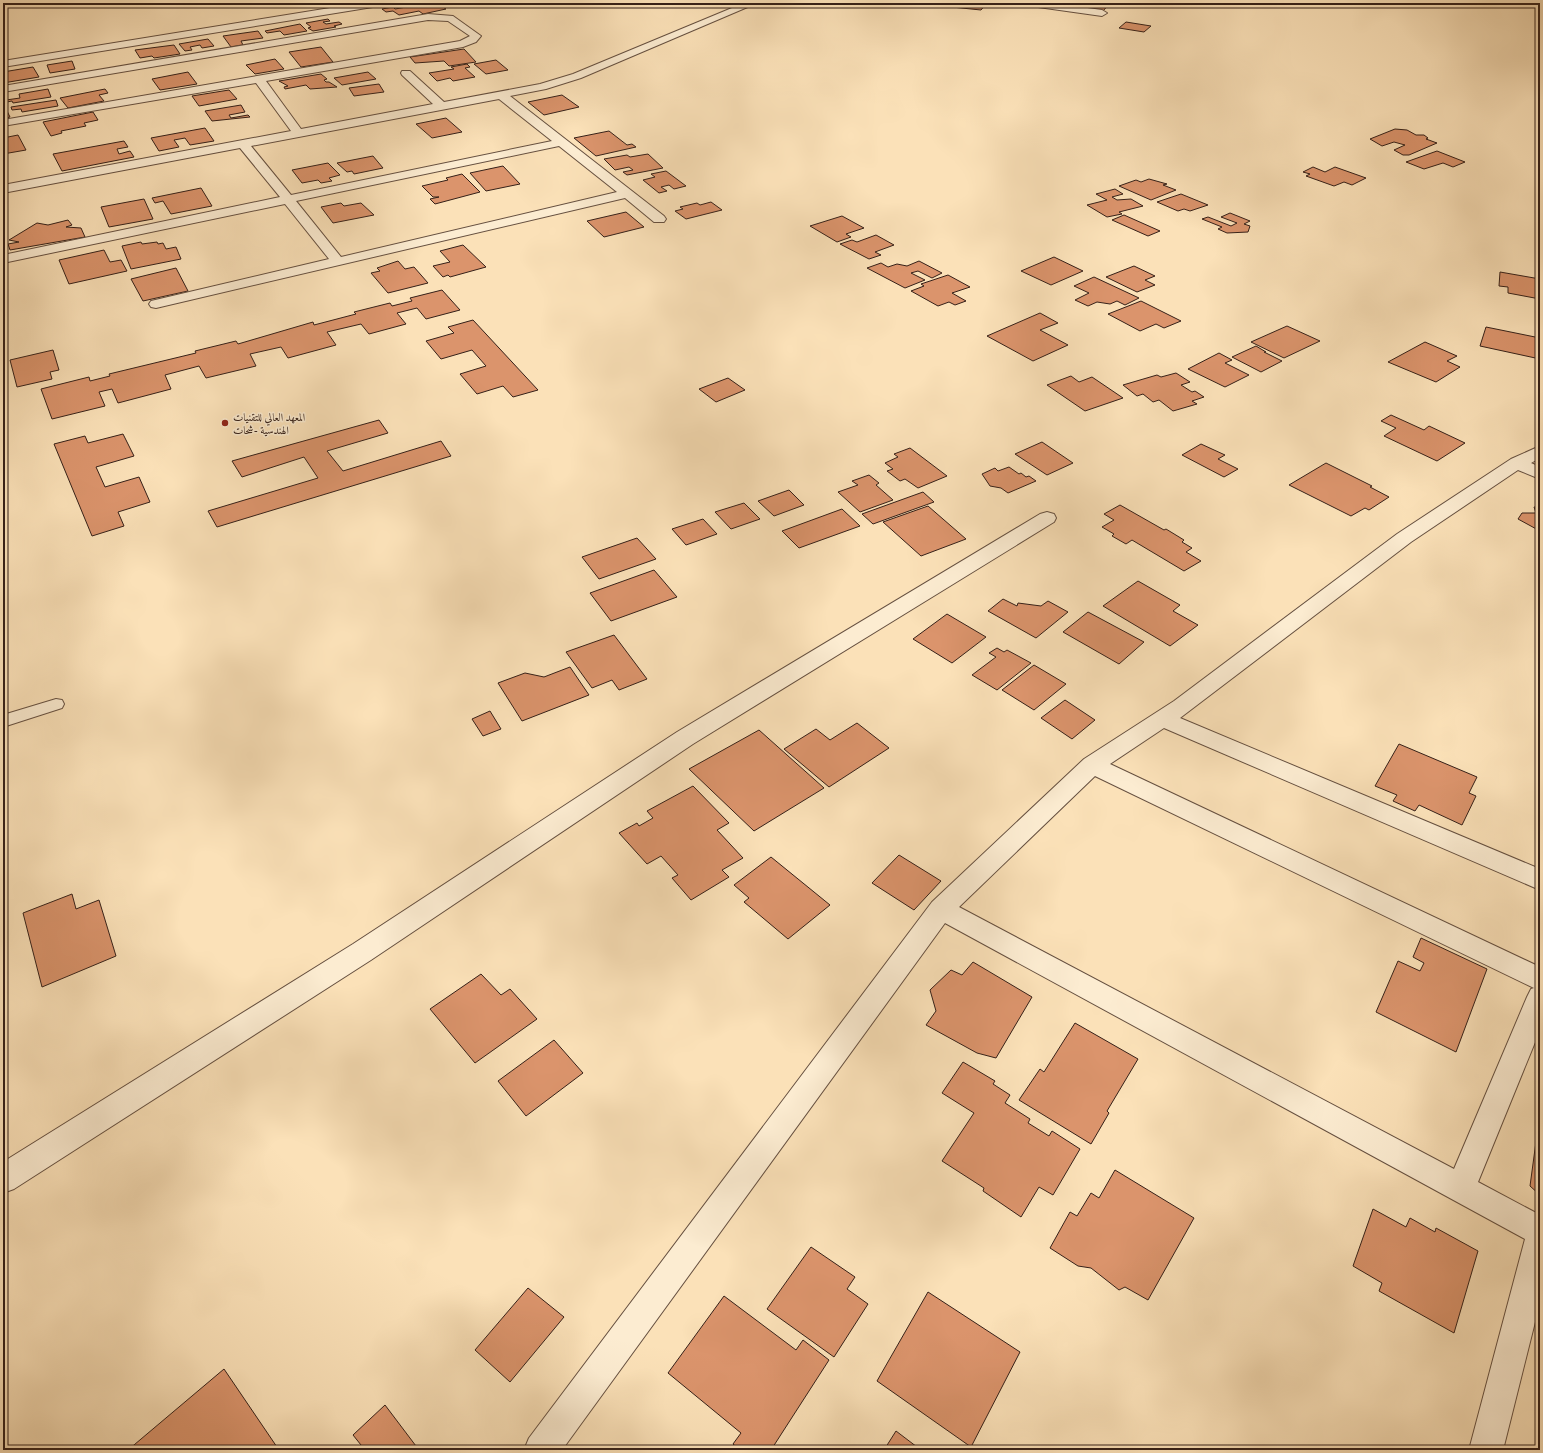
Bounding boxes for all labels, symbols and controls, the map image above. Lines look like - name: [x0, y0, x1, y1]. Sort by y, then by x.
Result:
- place label: المعهد العالي للتقنيات الهندسية -شحات: [233, 411, 305, 437]
- marker: المعهد العالي للتقنيات الهندسية -شحات: [220, 418, 230, 428]

